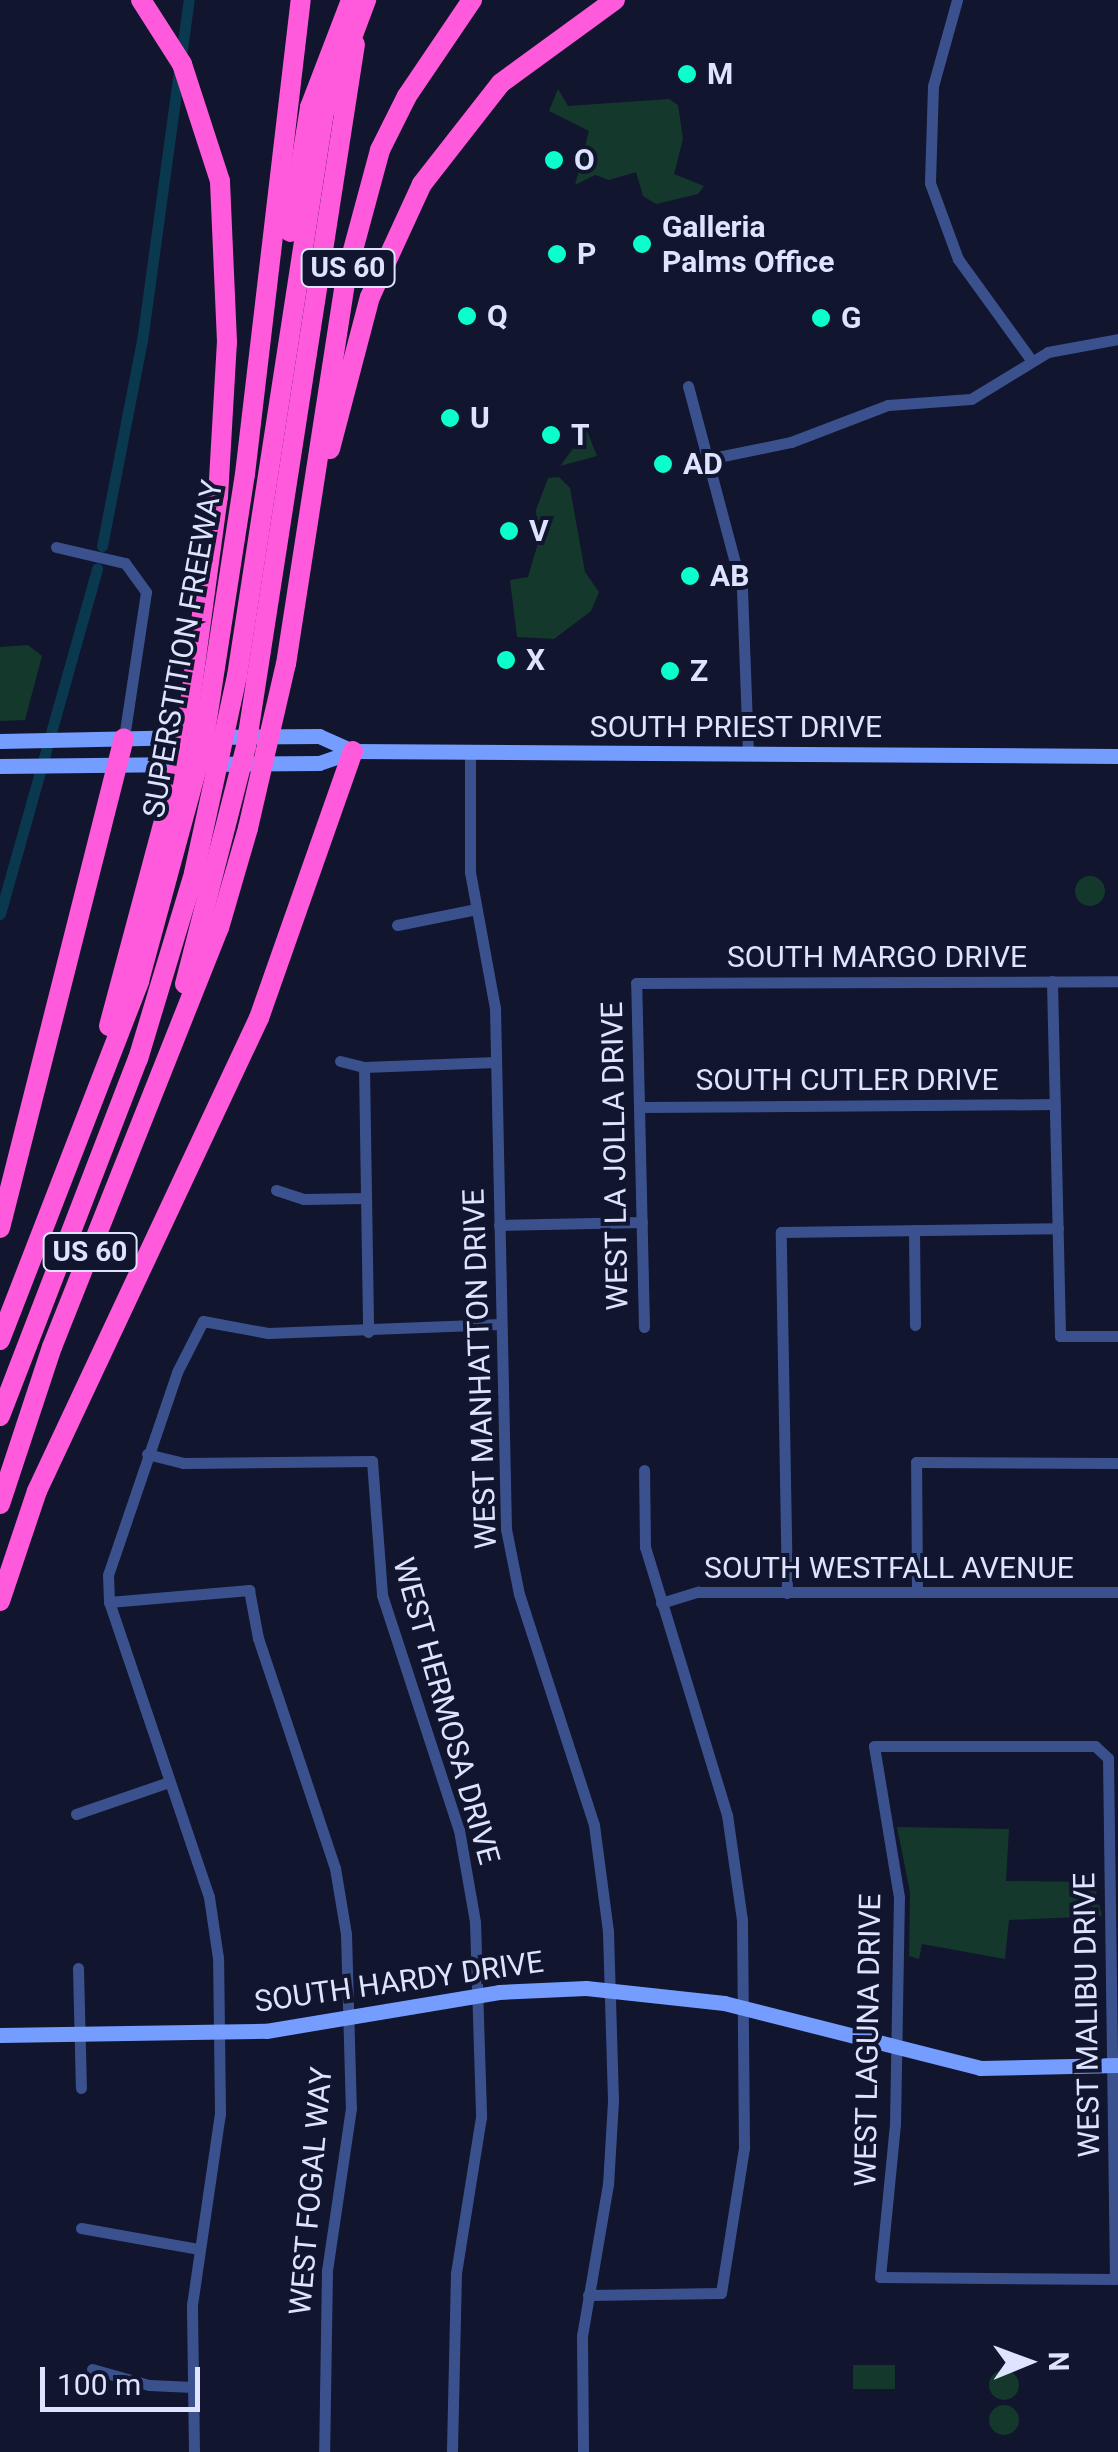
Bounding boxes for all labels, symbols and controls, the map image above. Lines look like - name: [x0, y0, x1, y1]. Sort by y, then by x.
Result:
- place label: M: [707, 56, 733, 92]
- marker: M: [676, 63, 698, 85]
- place label: O: [574, 142, 595, 178]
- marker: O: [543, 149, 565, 171]
- place label: Galleria Palms Office: [662, 209, 834, 280]
- marker: Galleria Palms Office: [631, 233, 653, 255]
- place label: P: [577, 236, 596, 272]
- marker: P: [546, 243, 568, 265]
- road number: US 60: [300, 245, 396, 291]
- place label: Q: [487, 298, 508, 334]
- place label: G: [841, 300, 861, 336]
- marker: Q: [456, 305, 478, 327]
- marker: G: [810, 307, 832, 329]
- place label: U: [470, 400, 490, 436]
- marker: U: [439, 407, 461, 429]
- place label: T: [571, 417, 590, 453]
- marker: T: [540, 424, 562, 446]
- place label: AD: [683, 446, 723, 482]
- marker: AD: [652, 453, 674, 475]
- street label: SUPERSTITION FREEWAY: [136, 477, 230, 821]
- place label: V: [529, 513, 549, 549]
- marker: V: [498, 520, 520, 542]
- place label: AB: [710, 558, 749, 594]
- marker: AB: [679, 565, 701, 587]
- place label: X: [526, 642, 545, 678]
- marker: X: [495, 649, 517, 671]
- place label: Z: [690, 653, 708, 689]
- marker: Z: [659, 660, 681, 682]
- street label: SOUTH PRIEST DRIVE: [590, 709, 882, 745]
- street label: SOUTH MARGO DRIVE: [727, 939, 1027, 975]
- street label: WEST LA JOLLA DRIVE: [594, 1001, 636, 1311]
- street label: SOUTH CUTLER DRIVE: [695, 1062, 999, 1098]
- street label: WEST MANHATTON DRIVE: [456, 1188, 504, 1550]
- road number: US 60: [42, 1229, 138, 1275]
- street label: SOUTH WESTFALL AVENUE: [704, 1550, 1074, 1586]
- street label: WEST HERMOSA DRIVE: [385, 1553, 507, 1869]
- street label: WEST MALIBU DRIVE: [1067, 1872, 1107, 2158]
- street label: WEST LAGUNA DRIVE: [847, 1893, 889, 2187]
- street label: SOUTH HARDY DRIVE: [252, 1944, 546, 2020]
- street label: WEST FOGAL WAY: [282, 2065, 340, 2317]
- north arrow: [978, 2312, 1078, 2412]
- scale bar: [45, 2347, 205, 2409]
- text: N: [1042, 2351, 1075, 2372]
- text: 100 m: [57, 2367, 141, 2402]

